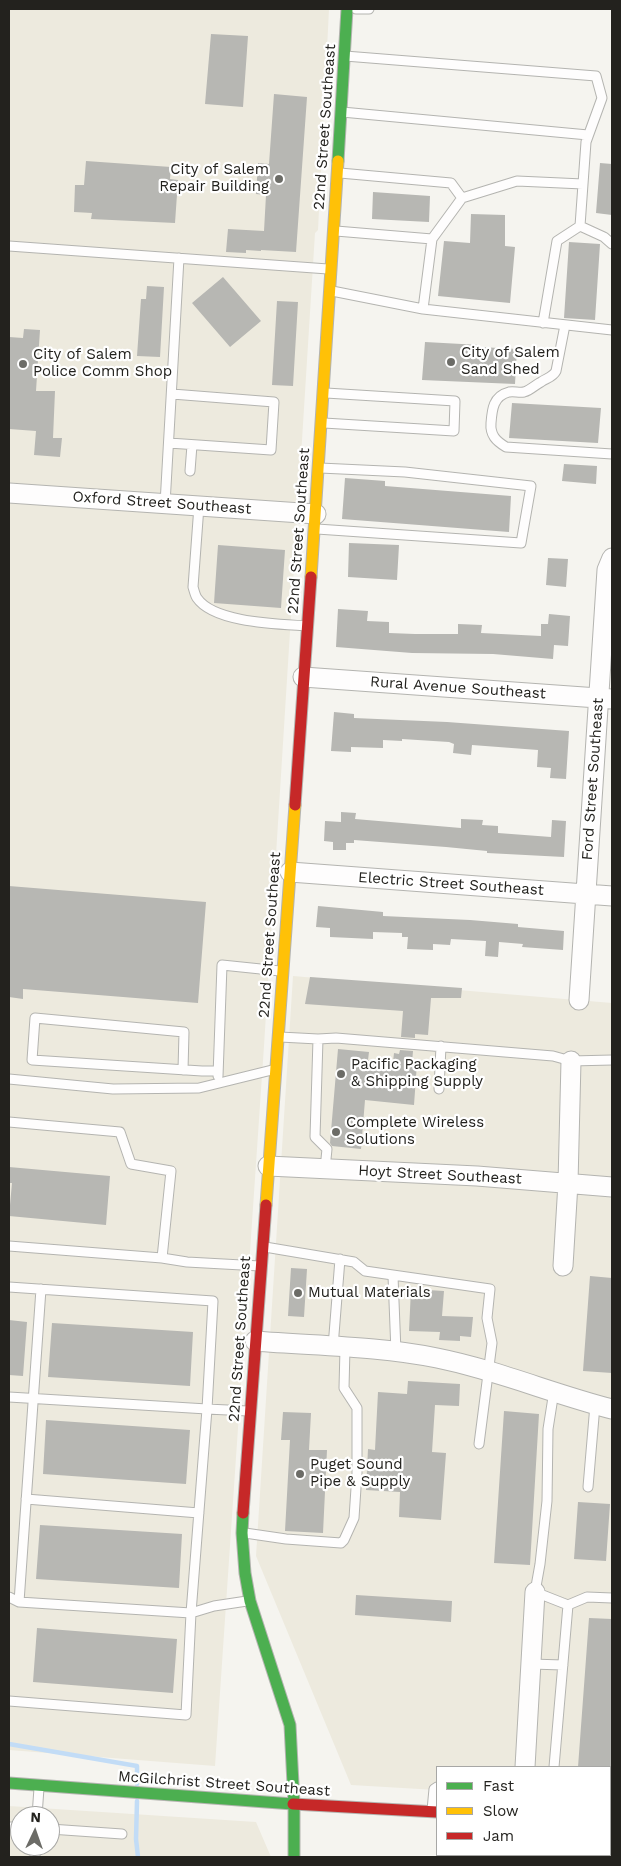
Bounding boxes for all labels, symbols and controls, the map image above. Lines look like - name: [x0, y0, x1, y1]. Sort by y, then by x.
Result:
- street label: 22nd Street Southeast: [310, 43, 340, 211]
- place label: City of Salem Repair Building: [159, 161, 269, 196]
- marker: City of Salem Repair Building: [273, 173, 285, 185]
- place label: City of Salem Sand Shed: [461, 344, 560, 379]
- place label: City of Salem Police Comm Shop: [33, 346, 172, 381]
- marker: City of Salem Sand Shed: [445, 356, 457, 368]
- marker: City of Salem Police Comm Shop: [17, 358, 29, 370]
- street label: 22nd Street Southeast: [284, 447, 314, 615]
- street label: Oxford Street Southeast: [72, 488, 252, 518]
- street label: Rural Avenue Southeast: [370, 673, 546, 703]
- street label: Ford Street Southeast: [578, 697, 608, 861]
- street label: 22nd Street Southeast: [255, 851, 285, 1019]
- street label: Electric Street Southeast: [358, 869, 544, 899]
- place label: Pacific Packaging & Shipping Supply: [351, 1056, 483, 1091]
- marker: Pacific Packaging & Shipping Supply: [335, 1068, 347, 1080]
- place label: Complete Wireless Solutions: [346, 1114, 484, 1149]
- marker: Complete Wireless Solutions: [330, 1126, 342, 1138]
- street label: Hoyt Street Southeast: [358, 1162, 522, 1188]
- street label: 22nd Street Southeast: [225, 1255, 255, 1423]
- place label: Mutual Materials: [308, 1284, 431, 1302]
- marker: Mutual Materials: [292, 1287, 304, 1299]
- place label: Puget Sound Pipe & Supply: [310, 1456, 410, 1491]
- marker: Puget Sound Pipe & Supply: [294, 1468, 306, 1480]
- legend: [436, 1766, 611, 1856]
- street label: McGilchrist Street Southeast: [117, 1768, 331, 1800]
- text: Fast: [483, 1777, 514, 1795]
- text: Slow: [483, 1802, 519, 1820]
- north arrow: [10, 1806, 60, 1856]
- text: N: [30, 1809, 41, 1825]
- text: Jam: [483, 1827, 514, 1845]

